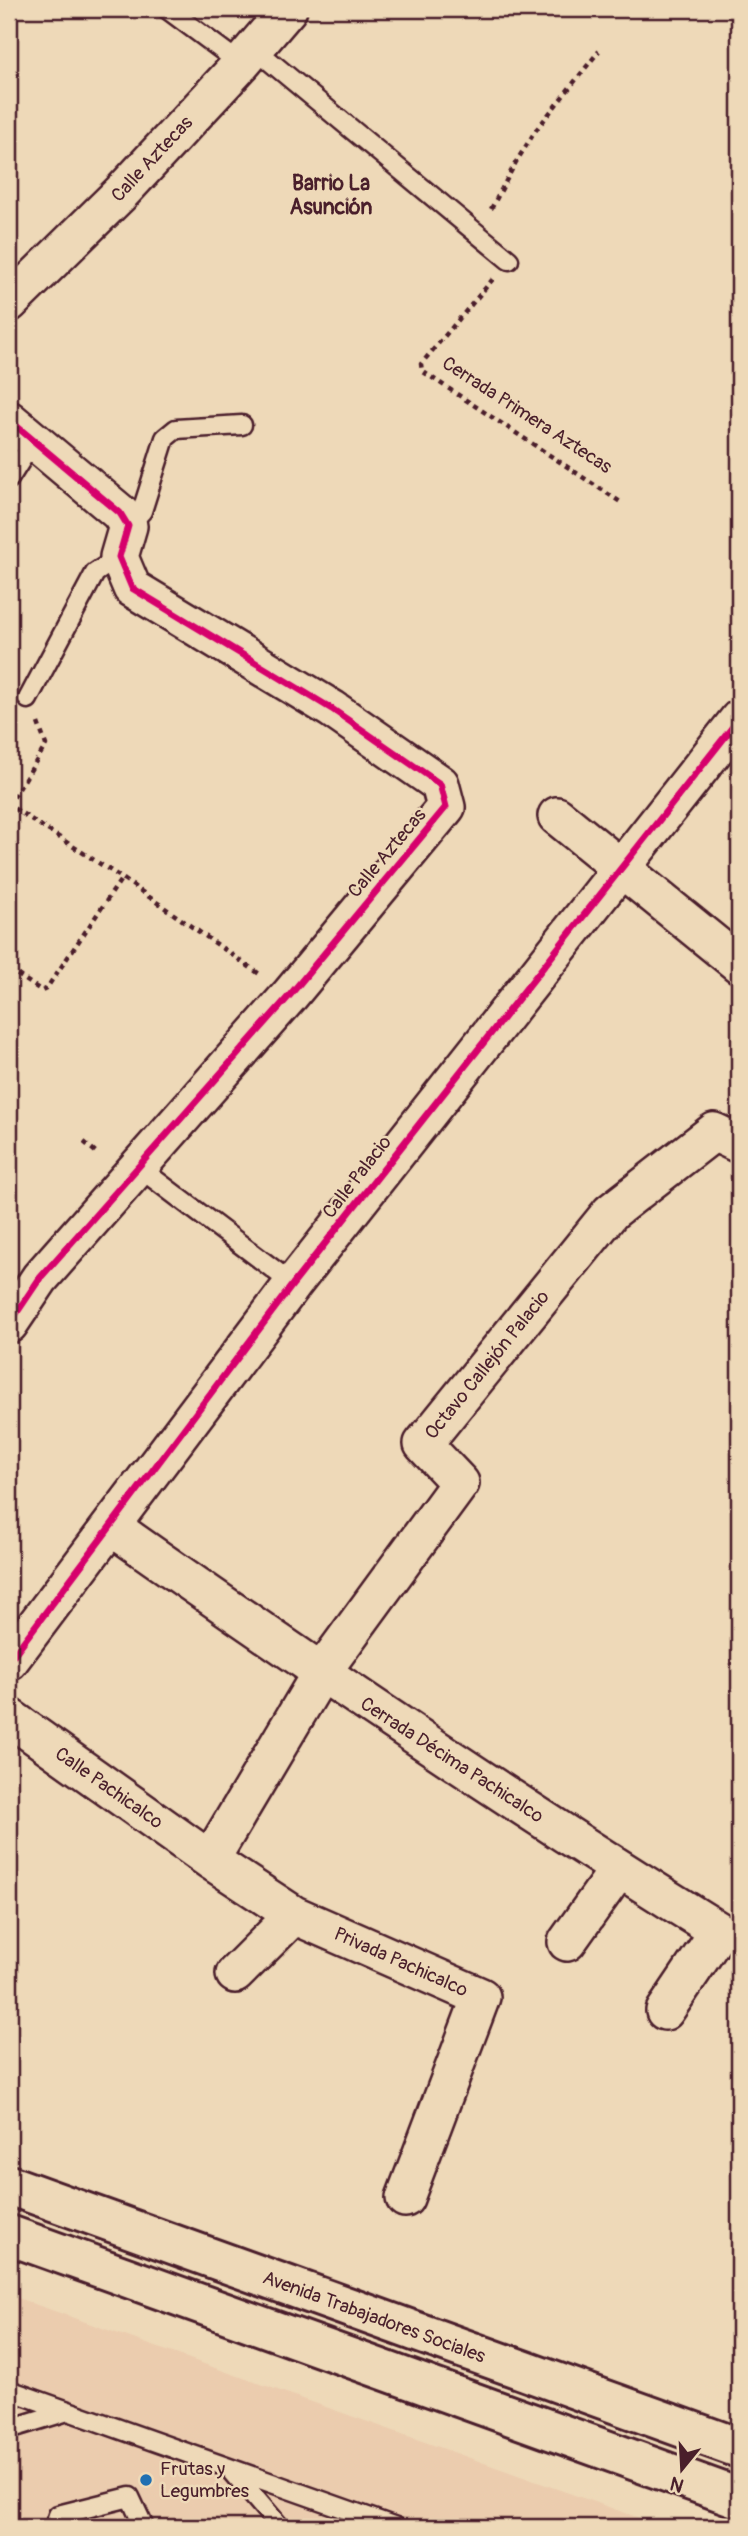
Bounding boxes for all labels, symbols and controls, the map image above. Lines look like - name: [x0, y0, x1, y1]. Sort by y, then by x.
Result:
- street label: Calle Aztecas: [106, 111, 198, 207]
- district label: Barrio La Asunción: [290, 170, 373, 221]
- street label: Cerrada Primera Aztecas: [438, 351, 617, 479]
- street label: Calle Aztecas: [343, 803, 432, 903]
- street label: Calle Palacio: [317, 1131, 397, 1223]
- street label: Octavo Callejón Palacio: [420, 1286, 554, 1444]
- street label: Cerrada Décima Pachicalco: [356, 1692, 548, 1828]
- street label: Calle Pachicalco: [50, 1742, 168, 1834]
- street label: Privada Pachicalco: [330, 1922, 472, 2002]
- street label: Avenida Trabajadores Sociales: [259, 2266, 489, 2369]
- north arrow: [646, 2434, 716, 2504]
- place label: Frutas y Legumbres: [160, 2457, 250, 2503]
- text: N: [667, 2471, 687, 2498]
- marker: Frutas y Legumbres: [138, 2472, 154, 2488]

